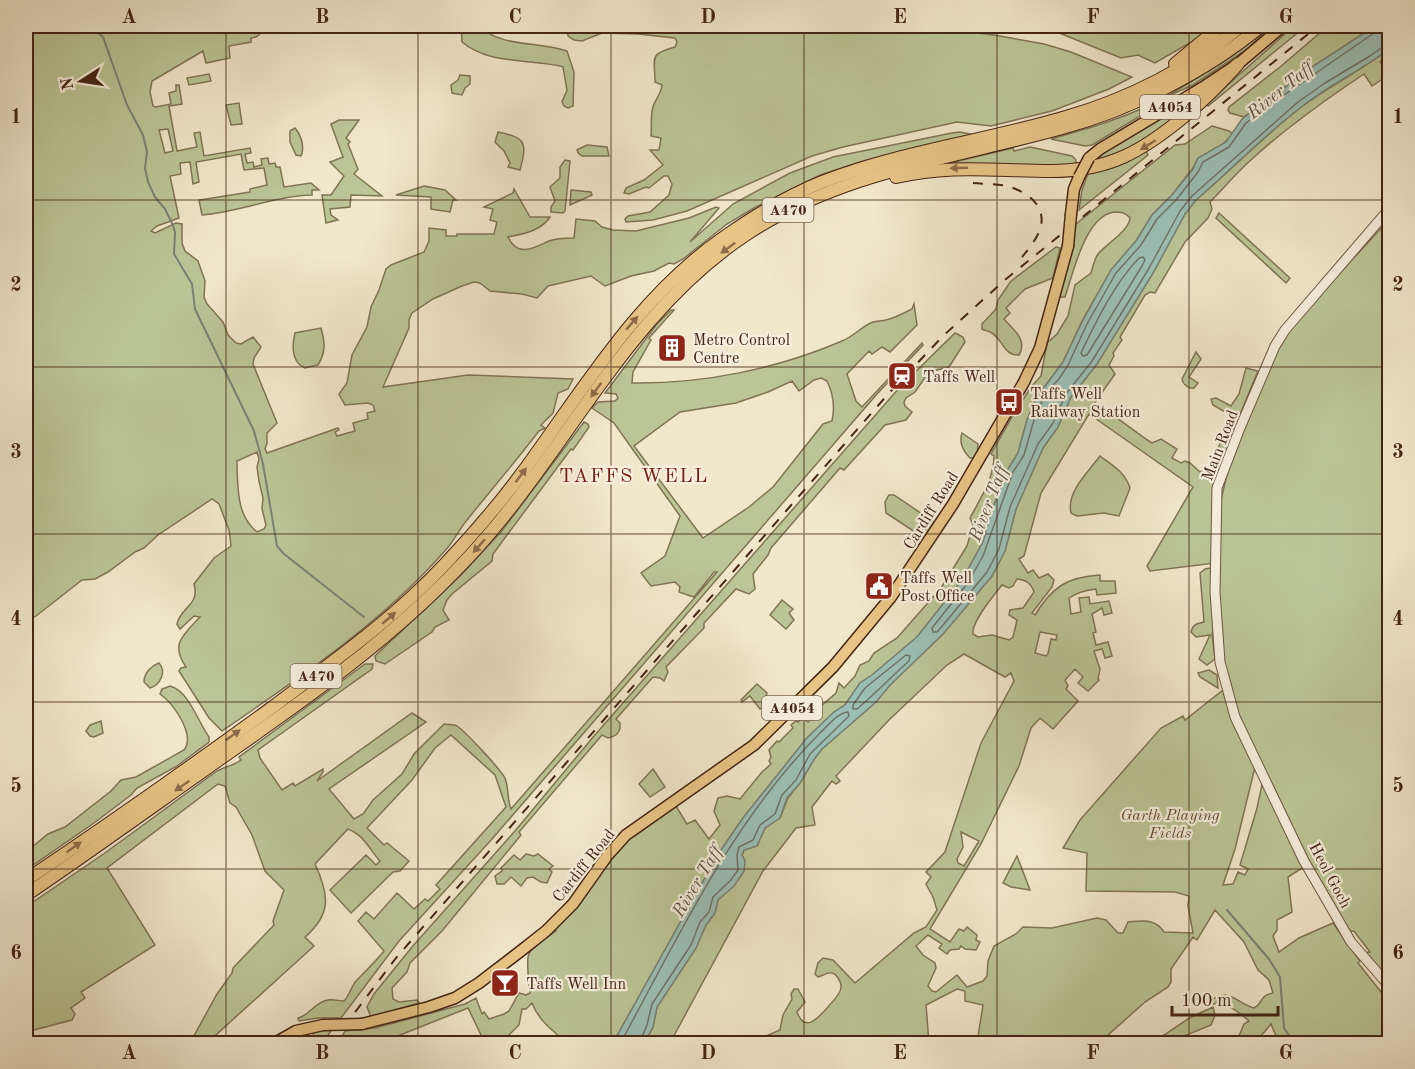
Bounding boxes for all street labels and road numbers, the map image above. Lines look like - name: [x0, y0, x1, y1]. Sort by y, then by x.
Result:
- road number: A4054: [1140, 95, 1200, 119]
- road number: A470: [762, 198, 814, 222]
- street label: Main Road: [1200, 408, 1242, 483]
- street label: Cardiff Road: [901, 469, 962, 553]
- road number: A470: [290, 664, 342, 688]
- road number: A4054: [762, 696, 822, 720]
- street label: Cardiff Road: [550, 827, 619, 906]
- street label: Heol Goch: [1305, 840, 1353, 912]

